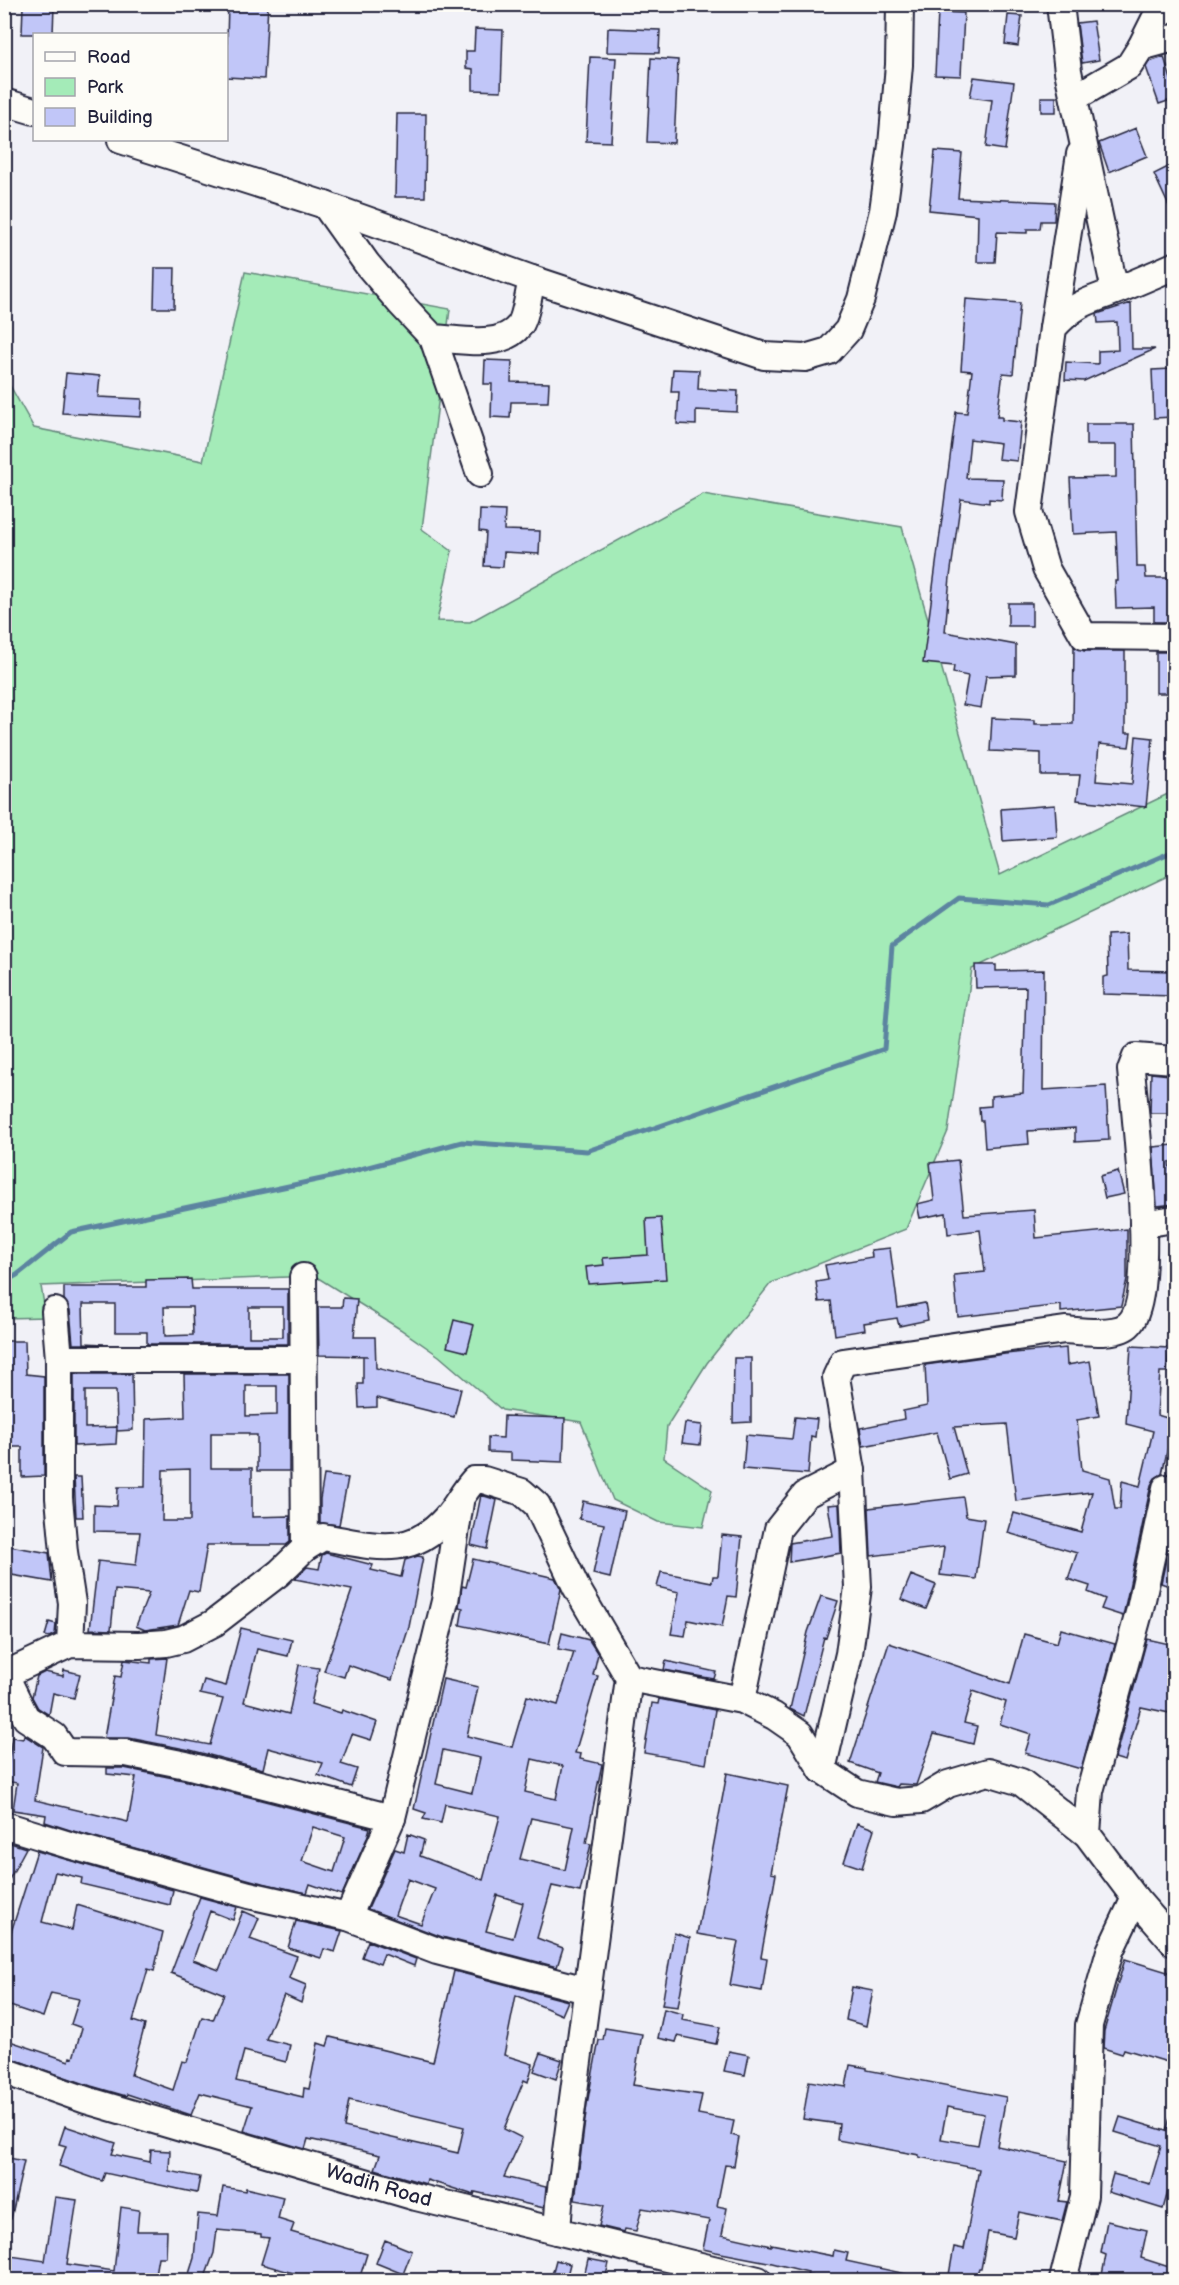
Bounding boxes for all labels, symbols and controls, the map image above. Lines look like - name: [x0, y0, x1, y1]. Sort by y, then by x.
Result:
- legend: [33, 33, 228, 141]
- text: Road: [87, 47, 131, 68]
- text: Park: [87, 77, 123, 98]
- text: Building: [87, 107, 153, 128]
- street label: Wadih Road: [323, 2159, 434, 2212]

